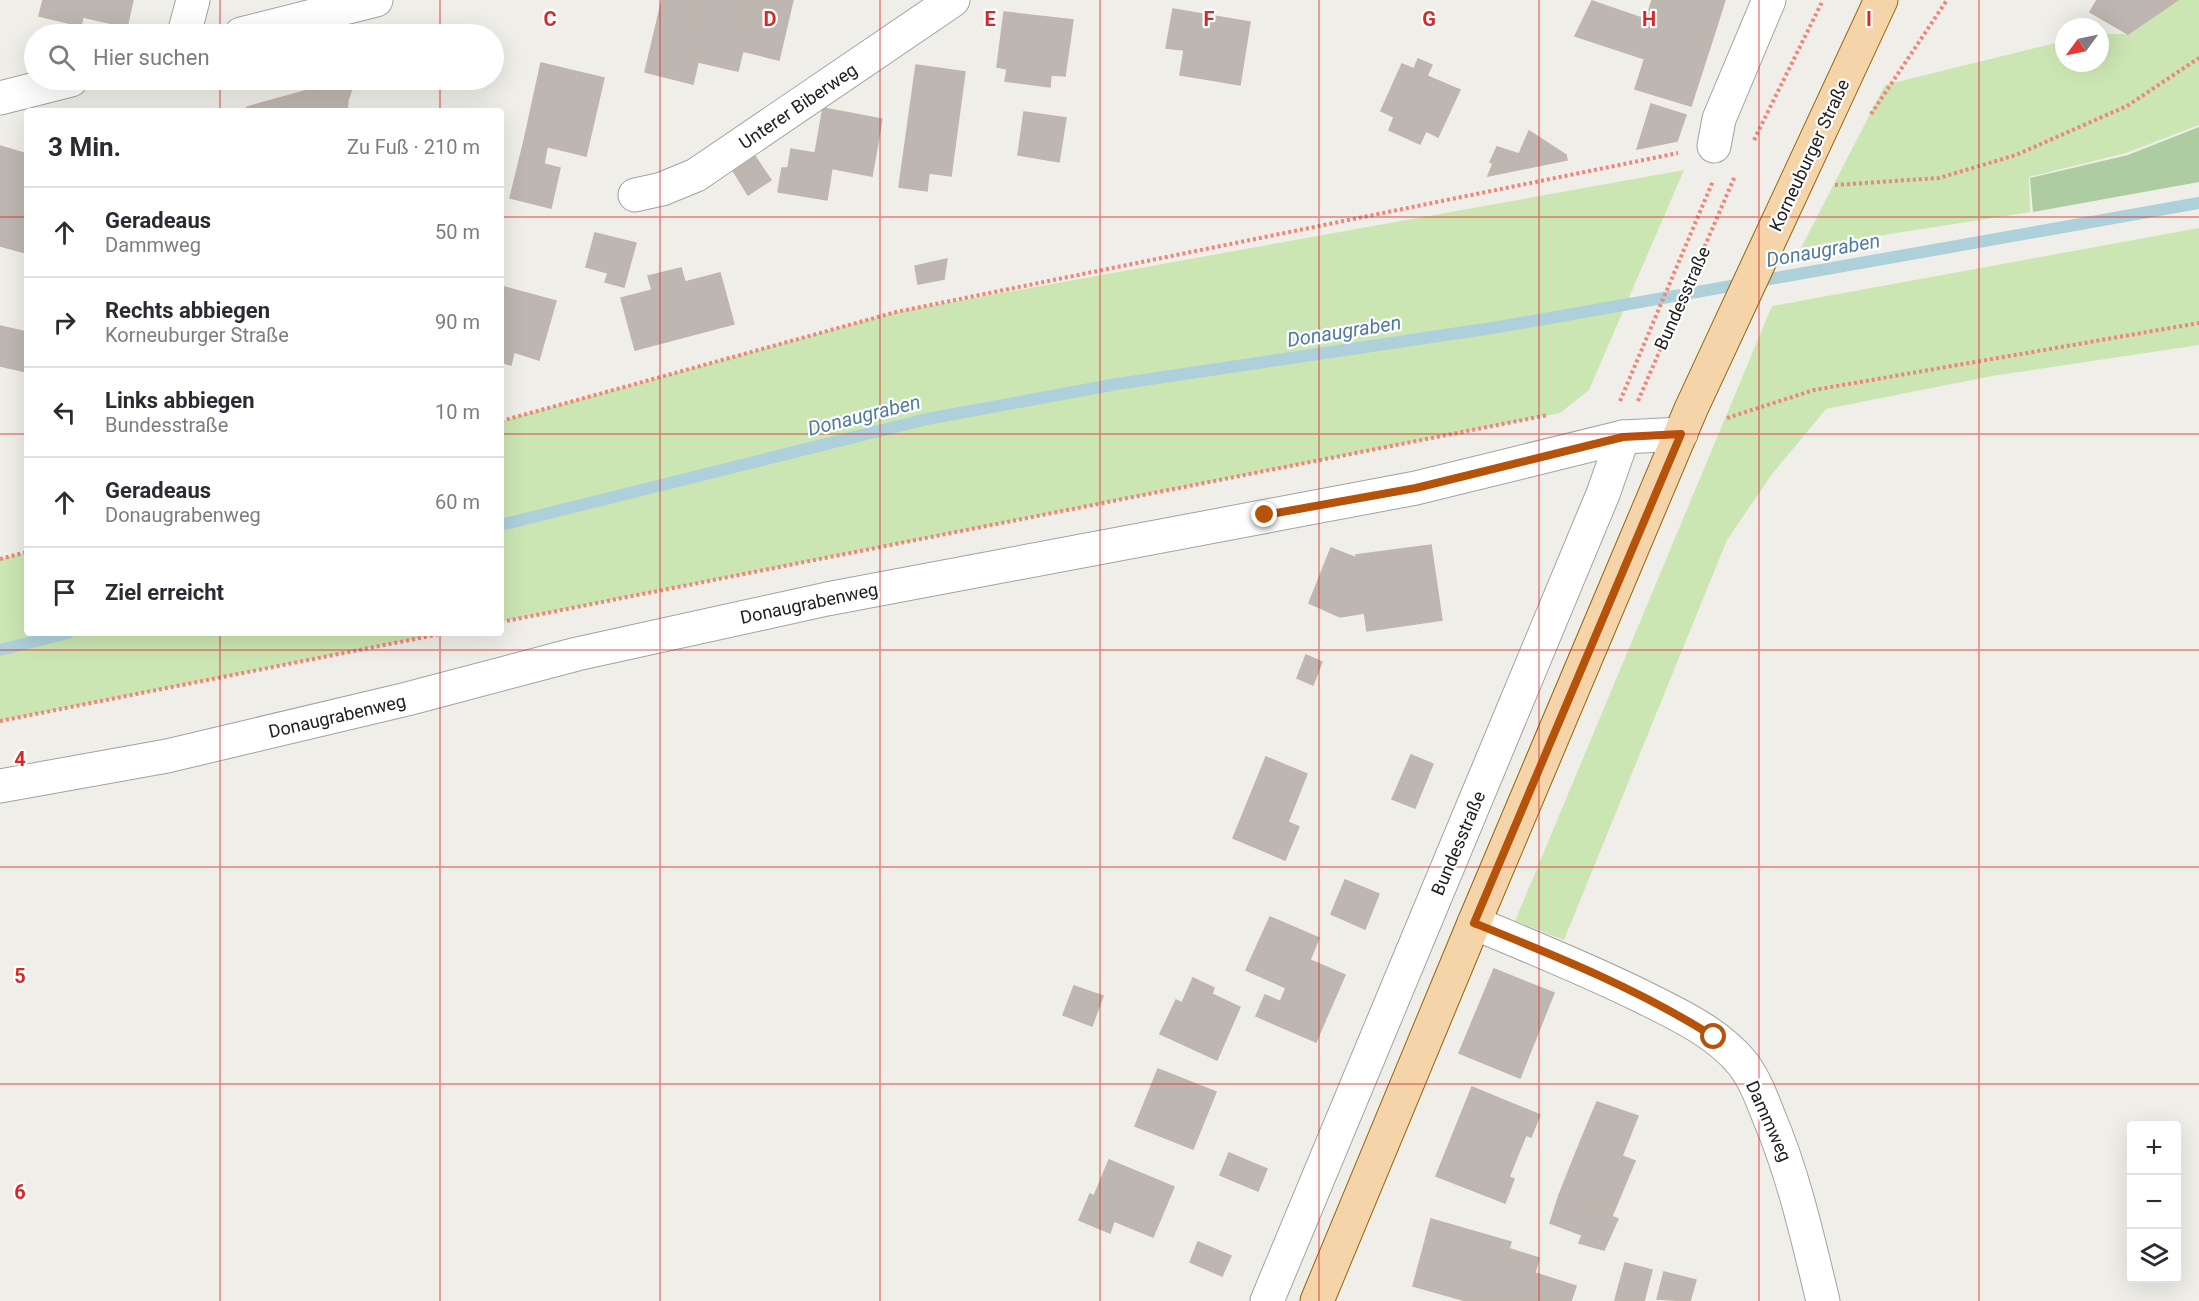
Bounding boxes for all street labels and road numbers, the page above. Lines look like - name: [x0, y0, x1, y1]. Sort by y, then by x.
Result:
- street label: Unterer Biberweg: [735, 59, 861, 153]
- street label: Korneuburger Straße: [1765, 76, 1853, 234]
- street label: Bundesstraße: [1650, 243, 1714, 353]
- street label: Donaugrabenweg: [738, 578, 880, 628]
- street label: Donaugrabenweg: [266, 690, 408, 742]
- street label: Bundesstraße: [1427, 788, 1489, 898]
- street label: Dammweg: [1742, 1077, 1796, 1165]

